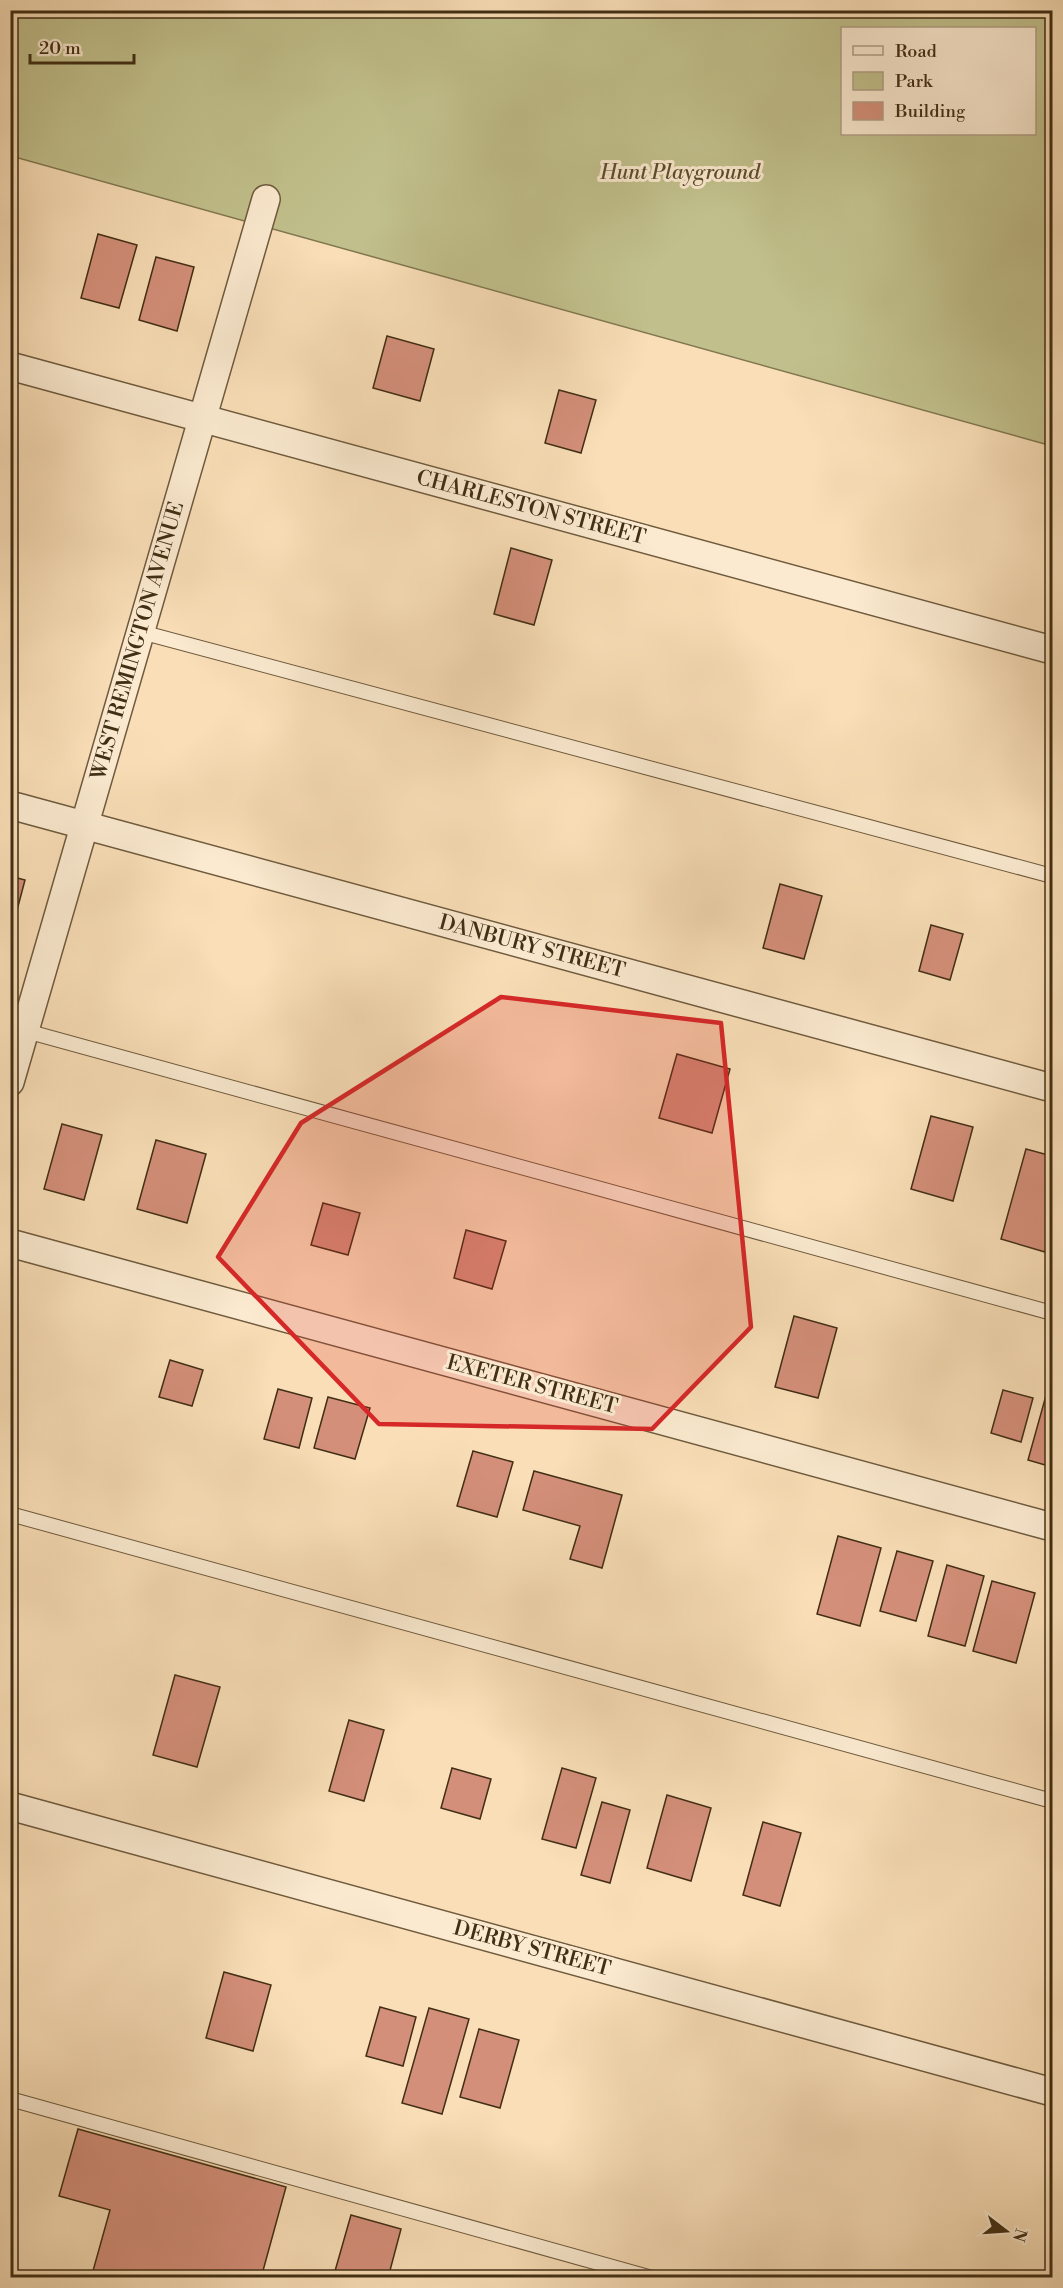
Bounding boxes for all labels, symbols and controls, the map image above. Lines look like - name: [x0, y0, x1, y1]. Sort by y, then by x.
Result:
- scale bar: [30, 27, 134, 65]
- legend: [841, 27, 1036, 135]
- text: 20 m: [39, 37, 81, 60]
- text: Road: [895, 40, 938, 63]
- text: Park: [895, 70, 934, 93]
- text: Building: [894, 100, 966, 123]
- park label: Hunt Playground: [599, 160, 761, 186]
- street label: CHARLESTON STREET: [413, 465, 649, 551]
- street label: WEST REMINGTON AVENUE: [85, 499, 190, 784]
- street label: DANBURY STREET: [436, 910, 628, 984]
- street label: EXETER STREET: [444, 1350, 620, 1420]
- street label: DERBY STREET: [450, 1916, 614, 1983]
- north arrow: [976, 2201, 1036, 2261]
- text: N: [1008, 2226, 1031, 2244]

